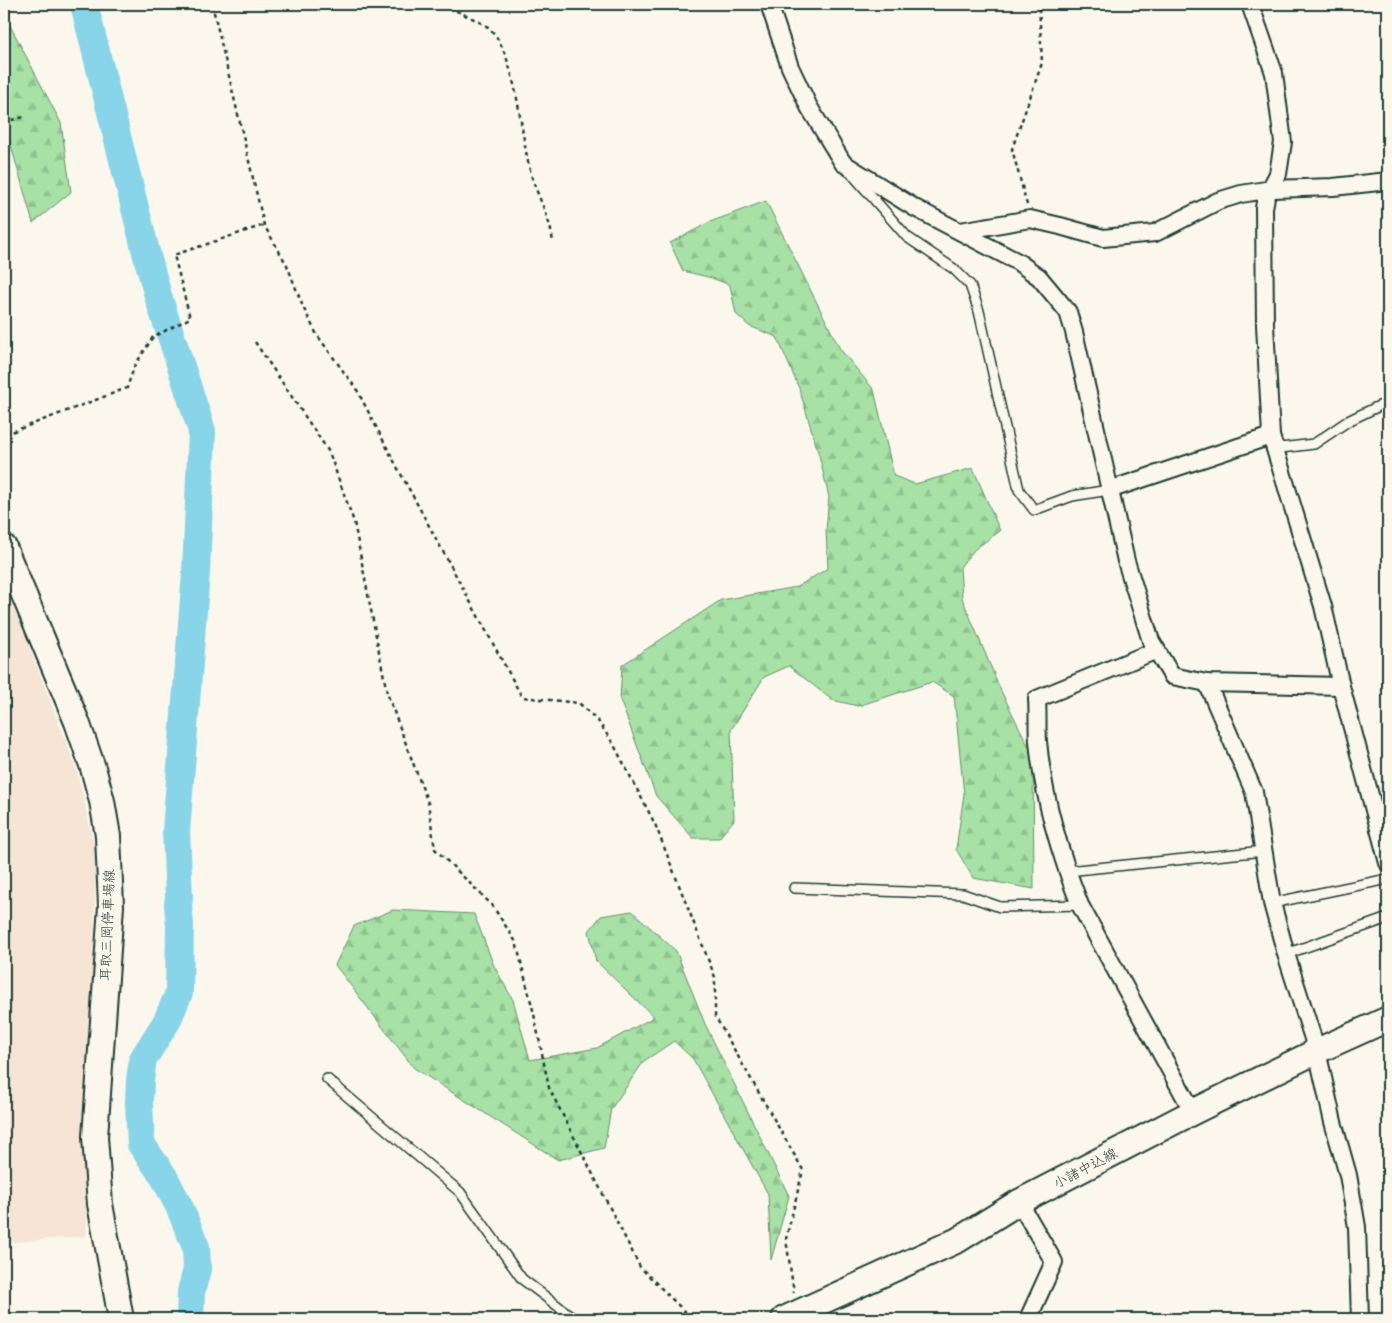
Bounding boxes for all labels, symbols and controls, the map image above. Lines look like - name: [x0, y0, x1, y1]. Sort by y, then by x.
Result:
- street label: 耳取三岡停車場線: [97, 869, 118, 981]
- street label: 小諸中込線: [1050, 1145, 1120, 1192]

